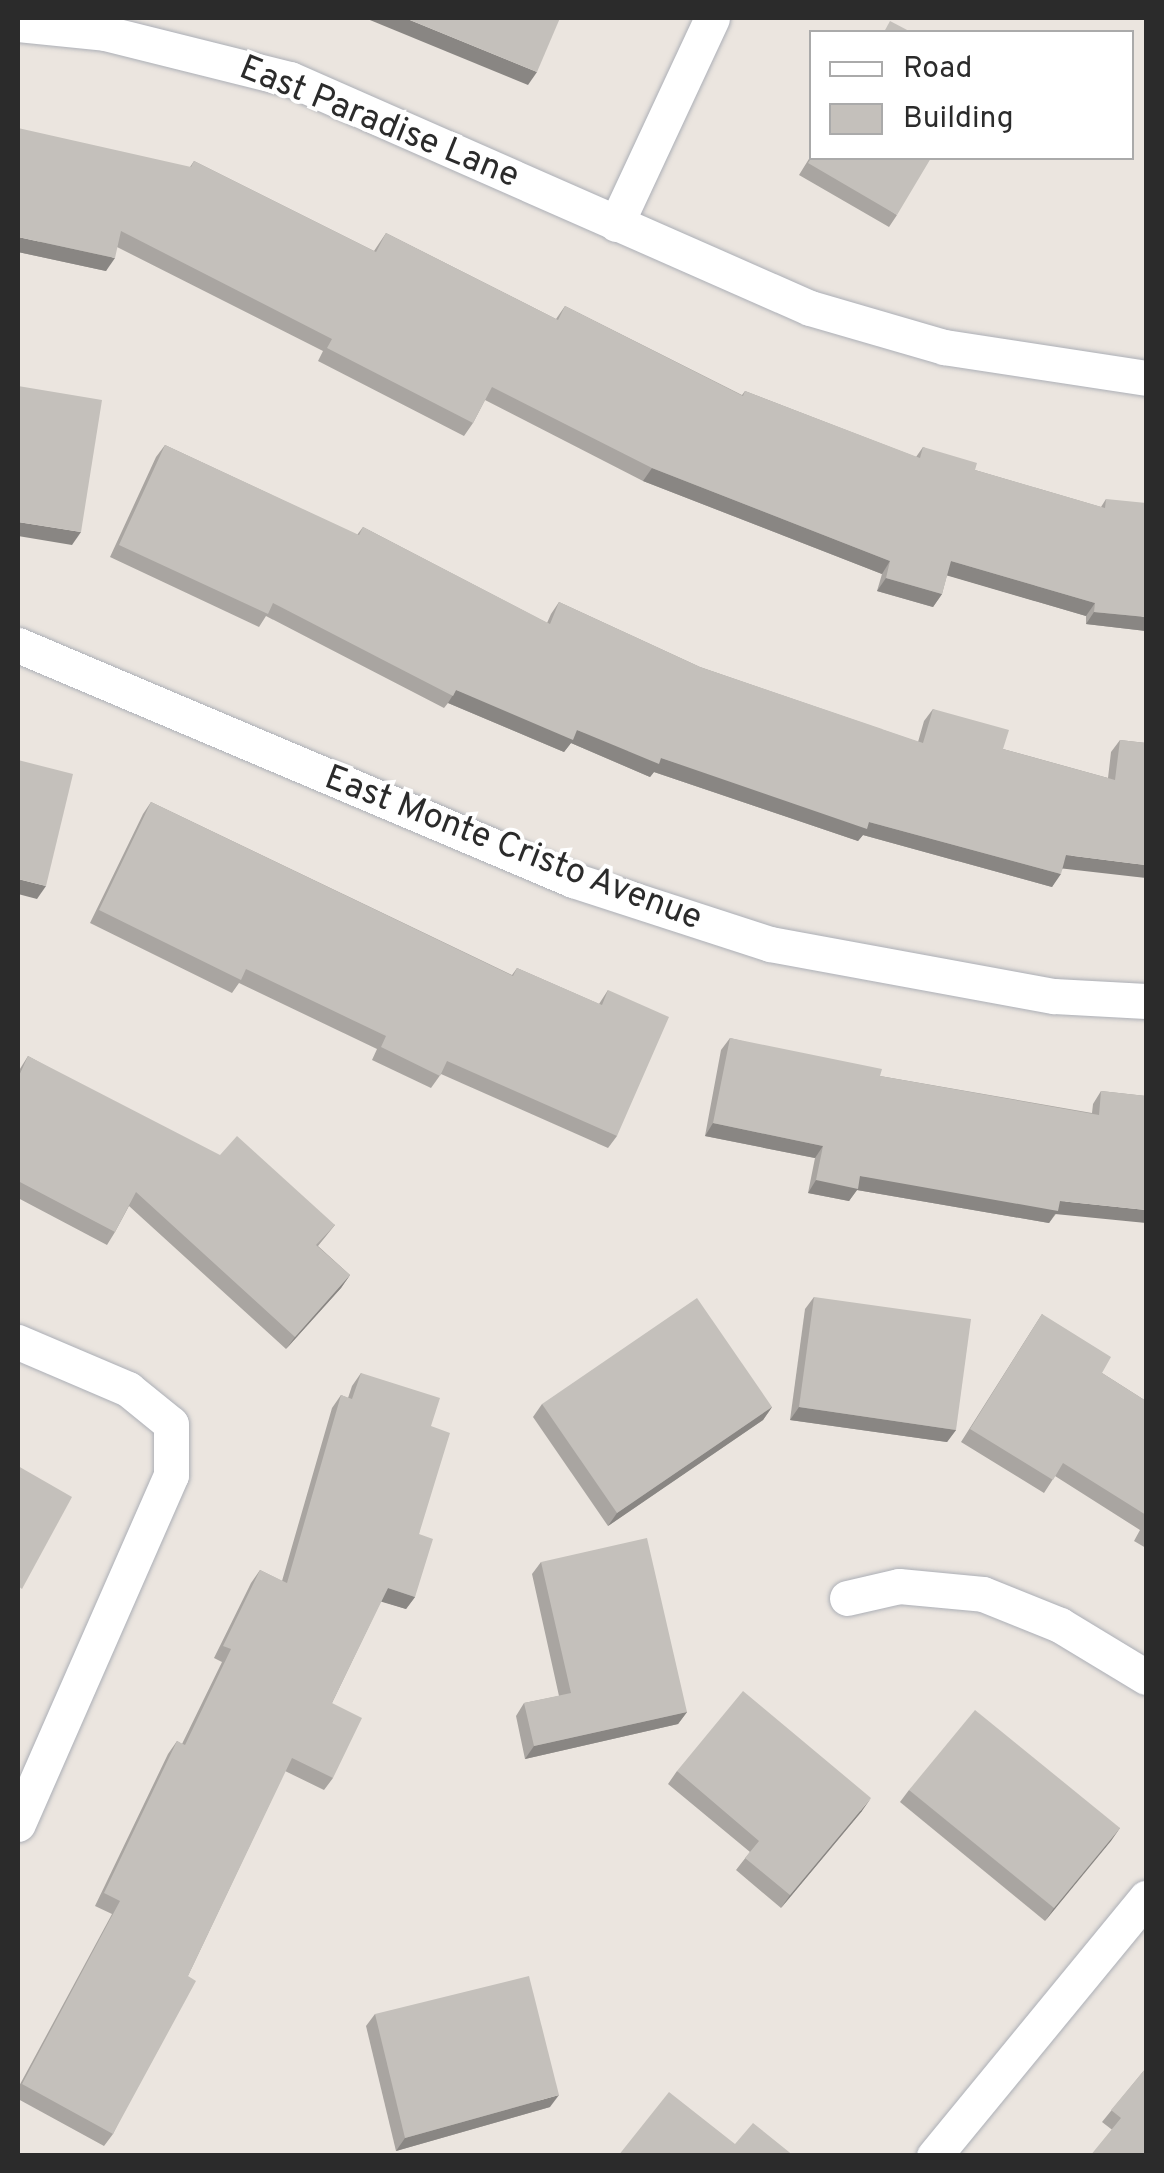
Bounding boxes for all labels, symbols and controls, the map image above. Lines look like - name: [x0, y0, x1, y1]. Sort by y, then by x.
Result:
- legend: [809, 30, 1134, 160]
- street label: East Paradise Lane: [233, 48, 525, 198]
- text: Road: [903, 51, 972, 88]
- text: Building: [903, 101, 1014, 138]
- street label: East Monte Cristo Avenue: [318, 757, 708, 941]

